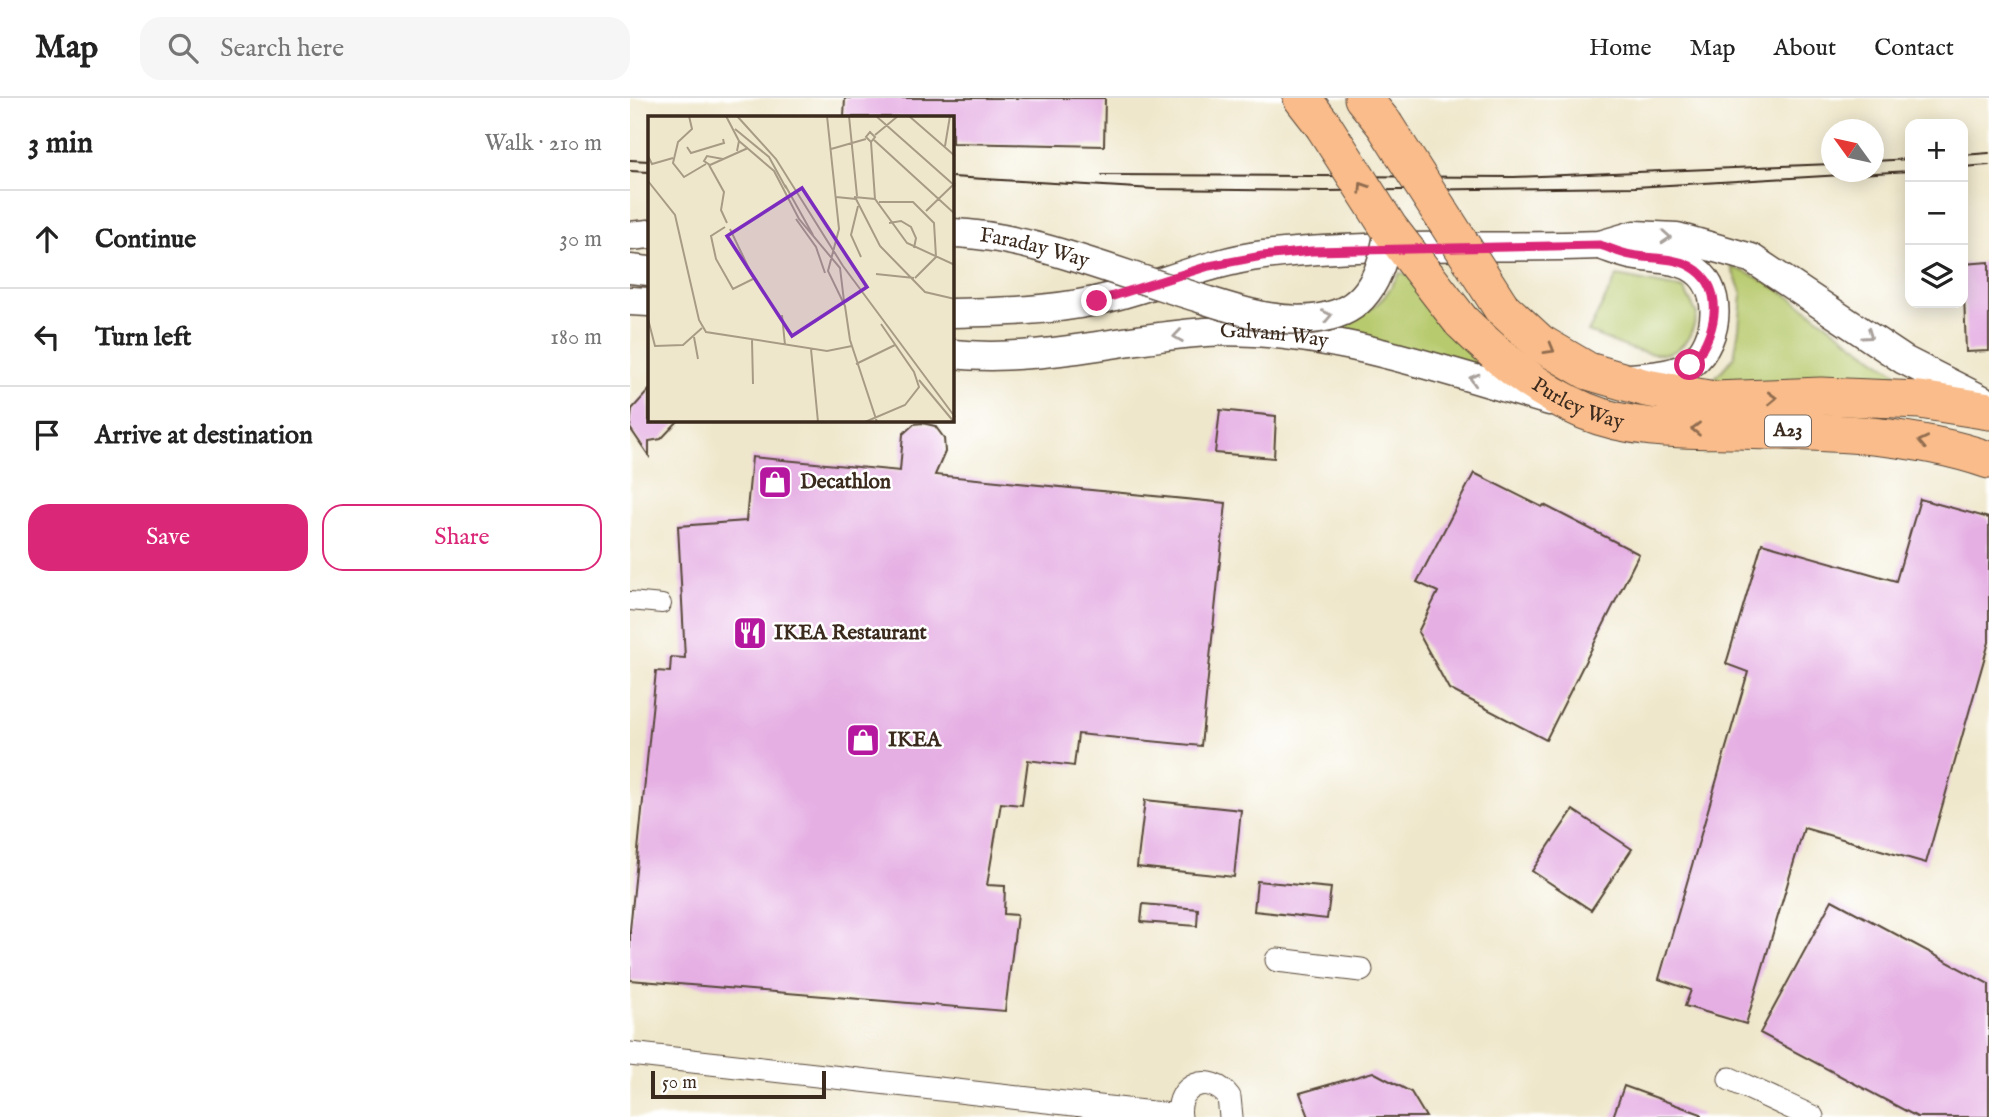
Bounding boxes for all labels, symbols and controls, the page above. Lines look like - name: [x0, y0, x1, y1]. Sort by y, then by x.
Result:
- search box: [140, 17, 630, 80]
- text: Map: [35, 27, 98, 69]
- icon: search: [164, 29, 202, 67]
- text: Search here: [220, 32, 344, 65]
- text: Home: [1589, 33, 1652, 64]
- text: Map: [1690, 33, 1736, 64]
- text: About: [1774, 33, 1836, 64]
- text: Contact: [1874, 33, 1954, 64]
- inset map: [648, 116, 954, 422]
- north arrow: [1821, 119, 1884, 182]
- map controls: [1905, 119, 1968, 308]
- button: +: [1905, 119, 1968, 182]
- text: 3 min: [28, 125, 93, 163]
- text: Walk · 210 m: [485, 129, 602, 158]
- one-way arrow: [1358, 182, 1371, 195]
- button: −: [1905, 182, 1968, 245]
- icon: ahead: [28, 220, 66, 258]
- street label: Faraday Way: [978, 222, 1093, 275]
- text: Continue: [95, 223, 196, 256]
- text: 30 m: [559, 225, 602, 254]
- one-way arrow: [1661, 229, 1672, 244]
- button: layers: [1905, 245, 1968, 308]
- route end: [1081, 285, 1112, 316]
- one-way arrow: [1321, 309, 1333, 324]
- icon: left: [28, 318, 66, 356]
- street label: Galvani Way: [1220, 318, 1331, 355]
- text: Turn left: [95, 321, 192, 354]
- text: 180 m: [550, 323, 602, 352]
- one-way arrow: [1860, 327, 1873, 339]
- one-way arrow: [1172, 329, 1184, 344]
- one-way arrow: [1543, 341, 1556, 354]
- route start: [1674, 349, 1705, 380]
- street label: Purley Way: [1526, 371, 1627, 436]
- one-way arrow: [1468, 373, 1480, 387]
- one-way arrow: [1767, 390, 1778, 405]
- icon: arrive: [28, 416, 66, 454]
- road number: A23: [1765, 416, 1811, 446]
- text: Arrive at destination: [95, 419, 313, 452]
- one-way arrow: [1691, 421, 1701, 437]
- one-way arrow: [1917, 436, 1929, 451]
- shop icon: Decathlon: [756, 463, 794, 501]
- place label: Decathlon: [800, 469, 891, 496]
- button: Save: [28, 504, 308, 571]
- button: Share: [322, 504, 602, 571]
- restaurant icon: IKEA Restaurant: [731, 614, 769, 652]
- place label: IKEA Restaurant: [774, 620, 928, 647]
- shop icon: IKEA: [844, 721, 882, 759]
- place label: IKEA: [888, 727, 943, 754]
- scale bar: [651, 1068, 826, 1100]
- text: 50 m: [662, 1071, 697, 1095]

